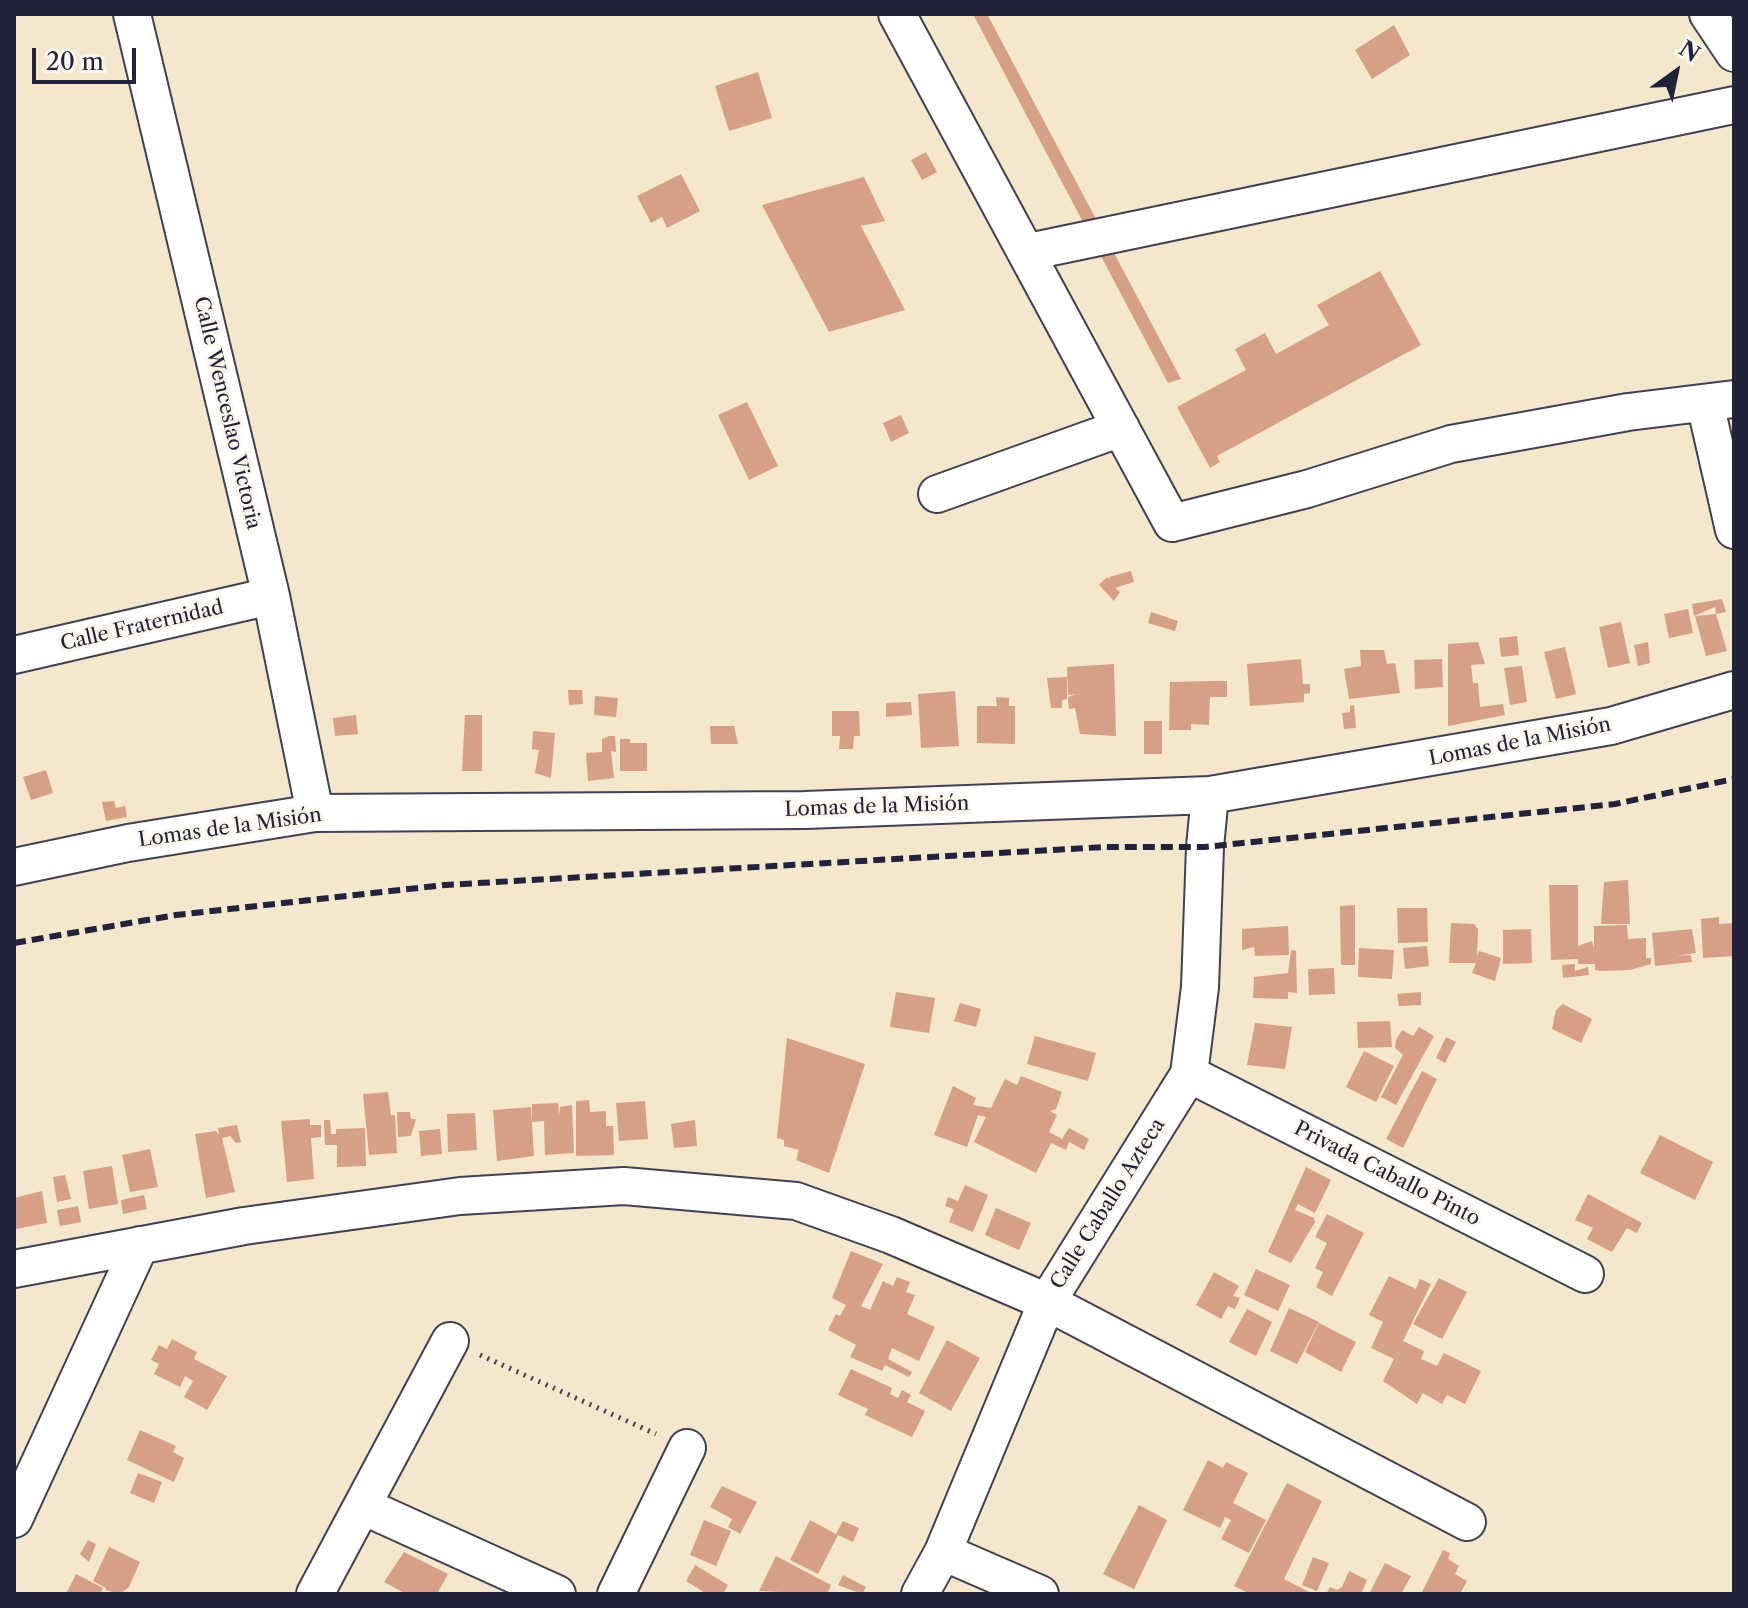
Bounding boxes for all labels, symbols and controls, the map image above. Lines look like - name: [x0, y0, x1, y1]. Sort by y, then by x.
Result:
- scale bar: [36, 32, 140, 82]
- north arrow: [1636, 32, 1716, 112]
- text: N: [1674, 35, 1705, 68]
- text: 20 m: [46, 47, 104, 76]
- street label: Calle Wenceslao Victoria: [189, 294, 265, 532]
- street label: Calle Fraternidad: [58, 596, 226, 656]
- street label: Lomas de la Misión: [1427, 713, 1613, 771]
- street label: Lomas de la Misión: [784, 792, 970, 822]
- street label: Lomas de la Misión: [137, 803, 323, 853]
- street label: Calle Caballo Azteca: [1046, 1114, 1170, 1294]
- street label: Privada Caballo Pinto: [1290, 1117, 1484, 1231]

